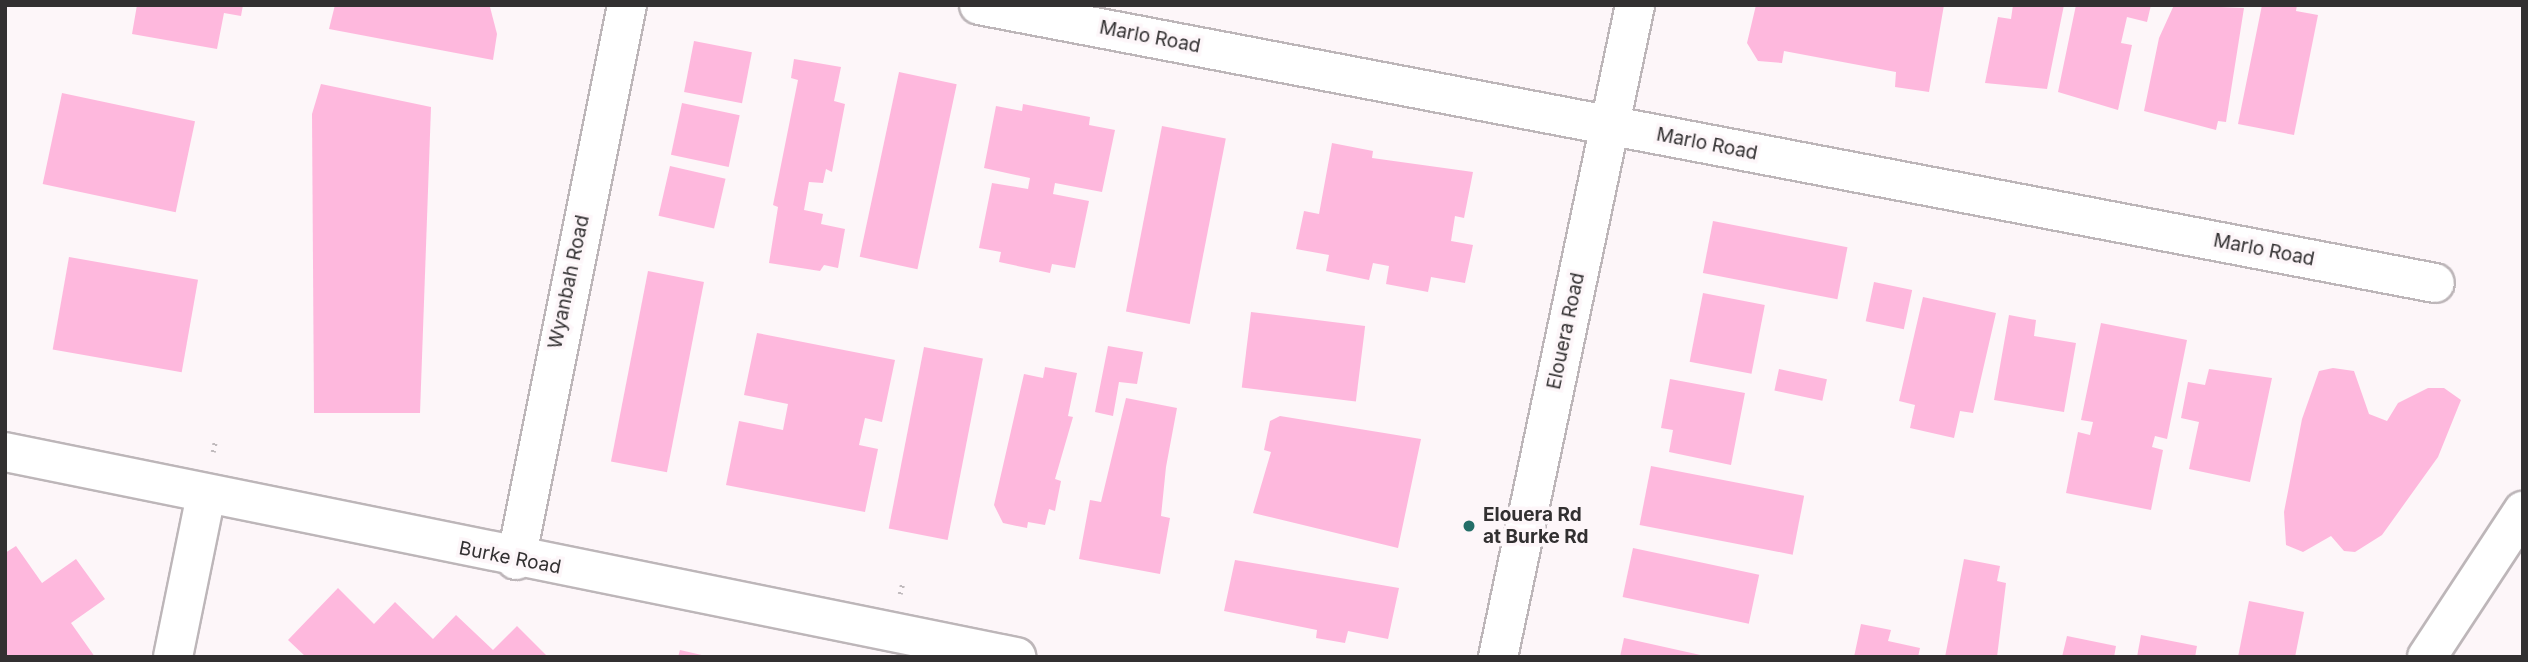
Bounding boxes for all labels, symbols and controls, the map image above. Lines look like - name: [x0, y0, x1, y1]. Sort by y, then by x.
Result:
- street label: Marlo Road: [1098, 16, 1202, 58]
- street label: Marlo Road: [1655, 123, 1759, 165]
- street label: Wyanbah Road: [544, 213, 594, 351]
- street label: Marlo Road: [2212, 229, 2316, 271]
- street label: Elouera Road: [1543, 271, 1589, 391]
- place label: Elouera Rd at Burke Rd: [1483, 504, 1589, 548]
- marker: Elouera Rd at Burke Rd: [1461, 518, 1477, 534]
- street label: Burke Road: [457, 537, 563, 579]

